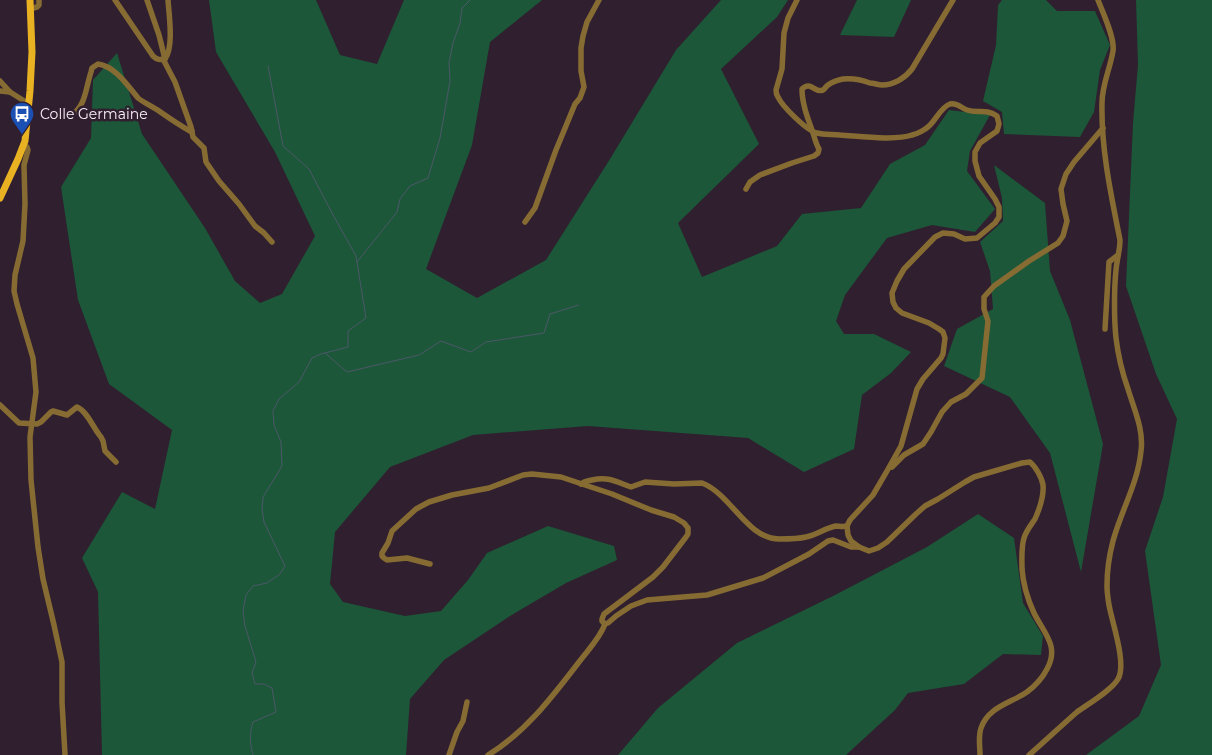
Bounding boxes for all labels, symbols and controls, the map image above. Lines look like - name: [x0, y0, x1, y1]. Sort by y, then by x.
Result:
- bus stop icon: Colle Germaine: [9, 101, 35, 135]
- place label: Colle Germaine: [40, 105, 148, 123]

